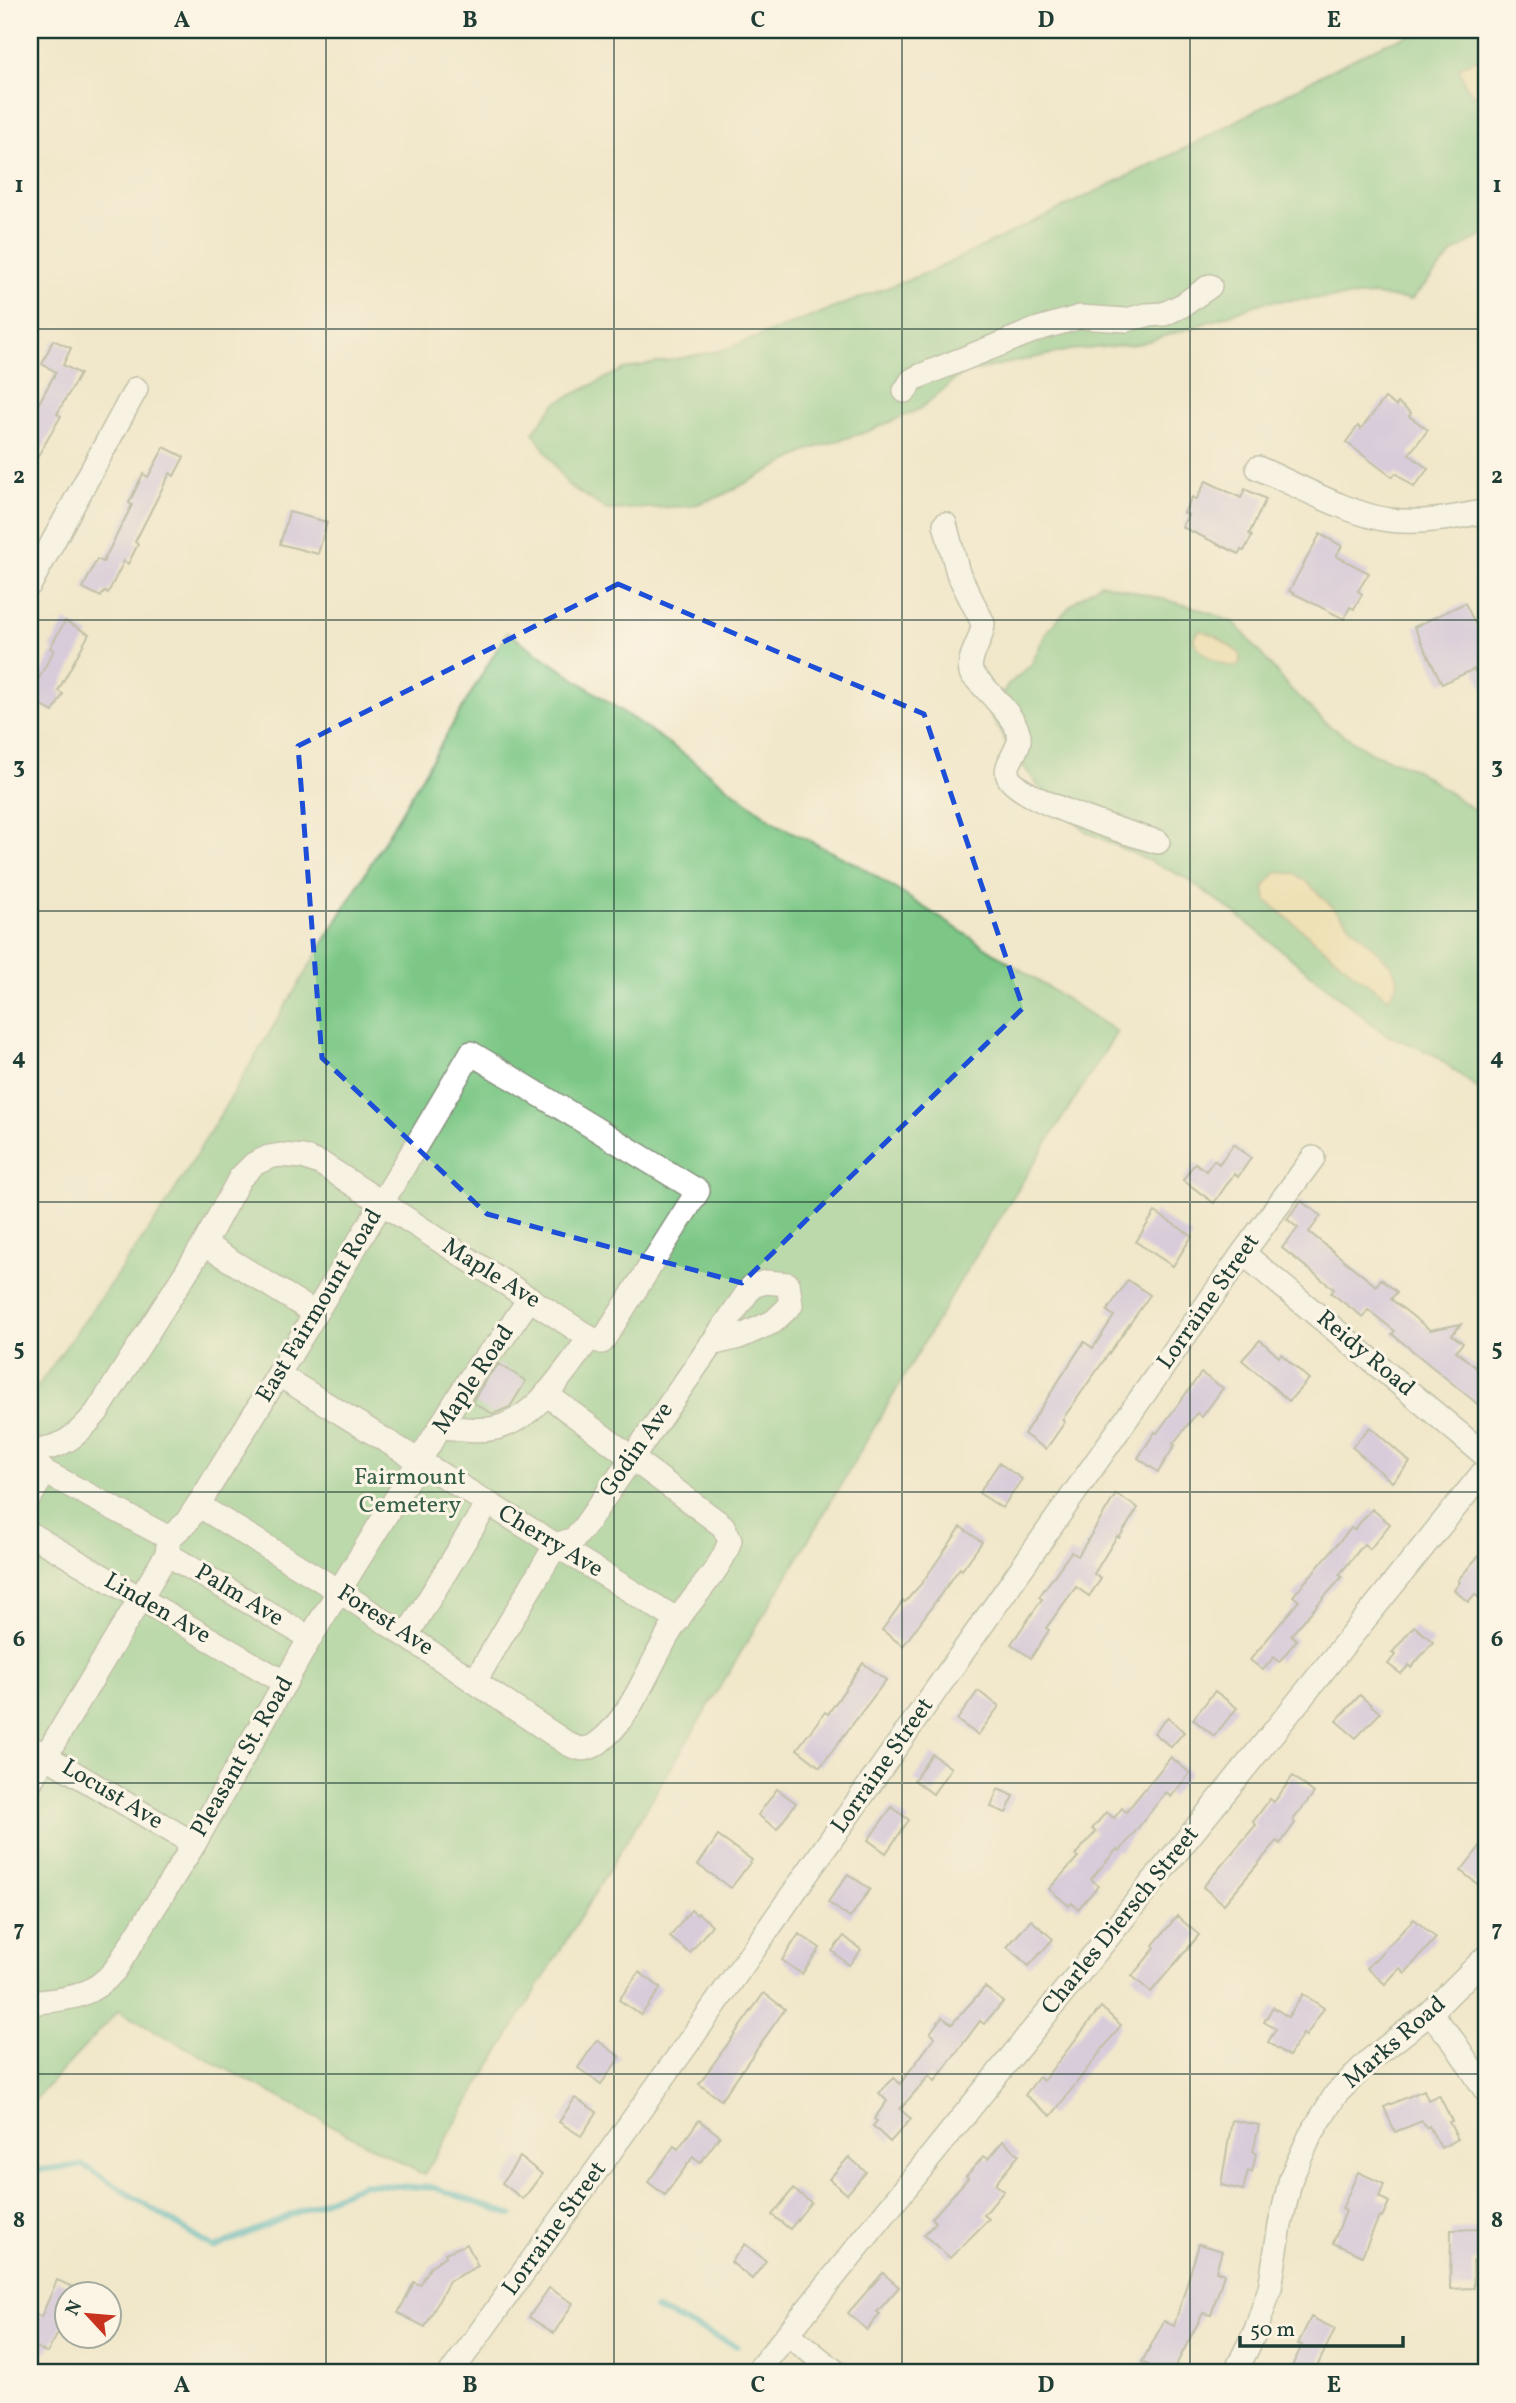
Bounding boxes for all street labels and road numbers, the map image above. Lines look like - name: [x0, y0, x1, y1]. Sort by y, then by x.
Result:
- street label: East Fairmount Road: [249, 1203, 391, 1409]
- street label: Lorraine Street: [1150, 1227, 1268, 1377]
- street label: Maple Ave: [435, 1230, 547, 1318]
- street label: Reidy Road: [1308, 1303, 1422, 1405]
- street label: Maple Road: [425, 1319, 523, 1441]
- street label: Godin Ave: [592, 1395, 682, 1505]
- street label: Cherry Ave: [491, 1497, 609, 1587]
- street label: Palm Ave: [188, 1556, 290, 1636]
- street label: Linden Ave: [97, 1565, 217, 1653]
- street label: Forest Ave: [330, 1577, 440, 1665]
- street label: Pleasant St. Road: [183, 1670, 303, 1844]
- street label: Lorraine Street: [824, 1691, 942, 1841]
- street label: Locust Ave: [55, 1751, 169, 1839]
- street label: Charles Diersch Street: [1034, 1819, 1208, 2023]
- street label: Marks Road: [1336, 1989, 1454, 2097]
- street label: Lorraine Street: [495, 2155, 615, 2303]

